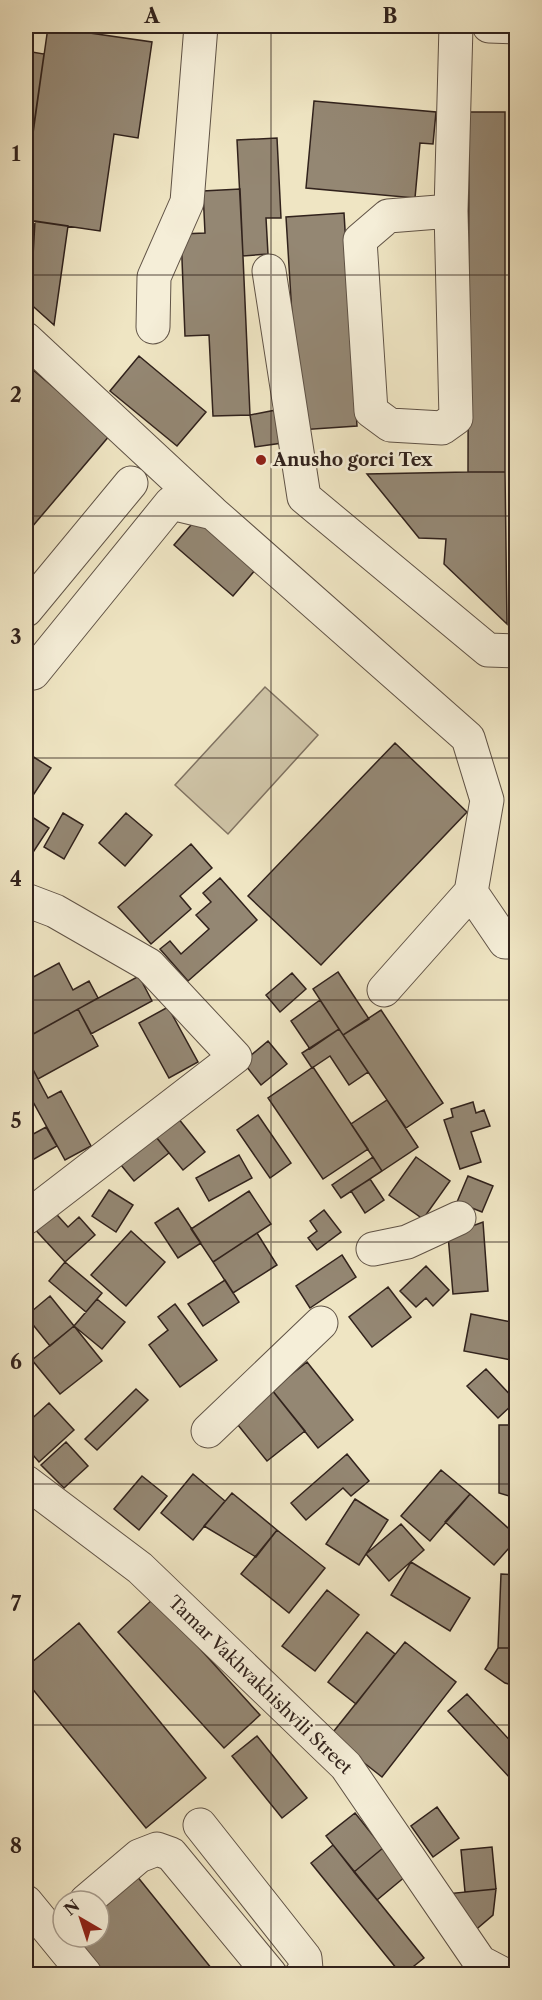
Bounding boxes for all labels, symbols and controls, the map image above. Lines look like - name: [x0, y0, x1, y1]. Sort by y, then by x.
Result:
- text: A: [143, 4, 160, 28]
- text: B: [383, 4, 398, 28]
- text: 1: [12, 142, 21, 166]
- text: 2: [10, 383, 22, 407]
- place label: Anusho gorci Tex: [272, 449, 433, 471]
- marker: Anusho gorci Tex: [254, 453, 268, 467]
- text: 3: [10, 625, 22, 649]
- text: 4: [10, 867, 22, 891]
- text: 5: [10, 1109, 22, 1133]
- text: 6: [10, 1350, 22, 1374]
- street label: Tamar Vakhvakhishvili Street: [163, 1591, 357, 1779]
- text: 7: [11, 1592, 22, 1616]
- text: 8: [10, 1834, 22, 1858]
- north arrow: [51, 1889, 111, 1949]
- text: N: [60, 1895, 83, 1919]

